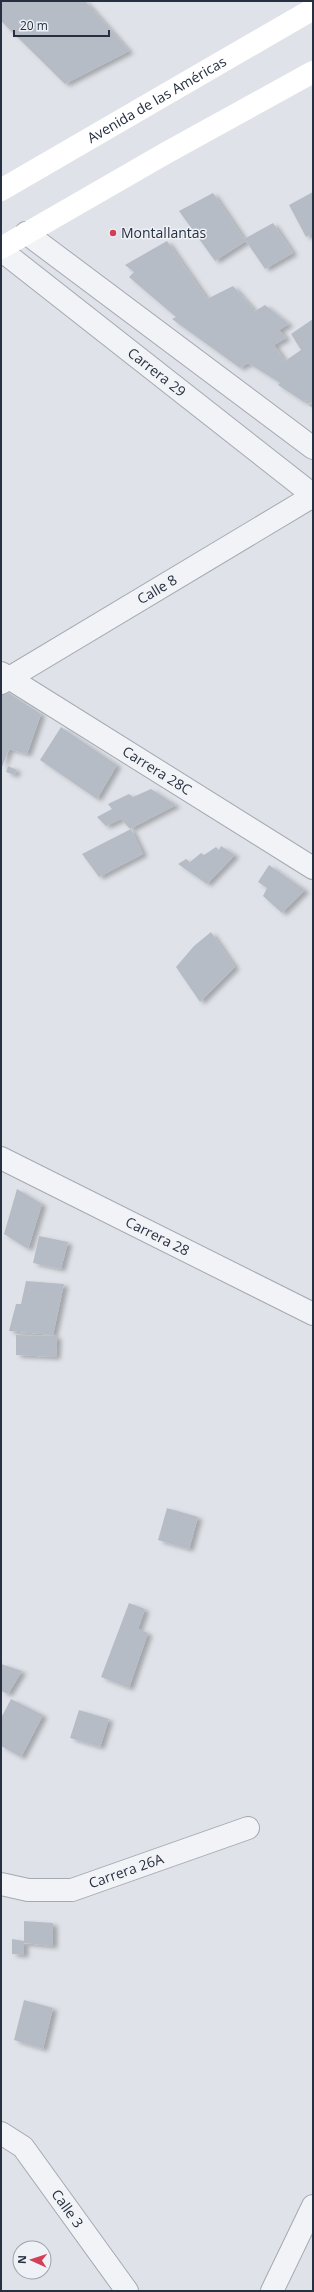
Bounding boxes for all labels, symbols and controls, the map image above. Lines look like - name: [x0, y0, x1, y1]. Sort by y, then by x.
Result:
- scale bar: [14, 12, 109, 38]
- text: 20 m: [20, 17, 48, 34]
- street label: Avenida de las Américas: [83, 51, 230, 147]
- place label: Montallantas: [121, 223, 207, 242]
- marker: Montallantas: [108, 228, 118, 238]
- street label: Carrera 29: [124, 343, 190, 401]
- street label: Calle 8: [133, 570, 180, 608]
- street label: Carrera 28C: [119, 741, 196, 799]
- street label: Carrera 28: [123, 1212, 193, 1260]
- street label: Carrera 26A: [86, 1849, 166, 1892]
- street label: Calle 3: [47, 2185, 88, 2231]
- north arrow: [12, 2240, 52, 2280]
- text: N: [14, 2255, 29, 2264]

